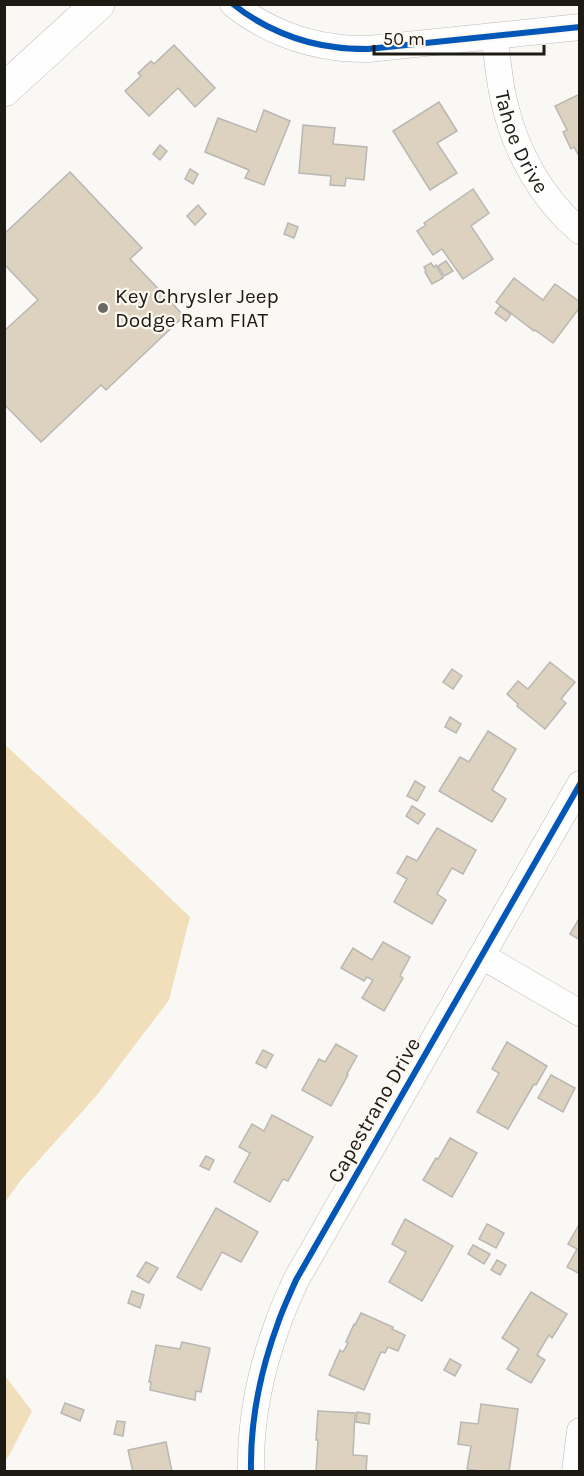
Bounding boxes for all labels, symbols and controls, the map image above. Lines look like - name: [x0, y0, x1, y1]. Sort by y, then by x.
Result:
- scale bar: [374, 18, 544, 56]
- text: 50 m: [383, 28, 425, 50]
- street label: Tahoe Drive: [490, 88, 553, 198]
- place label: Key Chrysler Jeep Dodge Ram FIAT: [115, 284, 279, 332]
- marker: Key Chrysler Jeep Dodge Ram FIAT: [96, 301, 110, 315]
- street label: Capestrano Drive: [323, 1033, 425, 1187]

